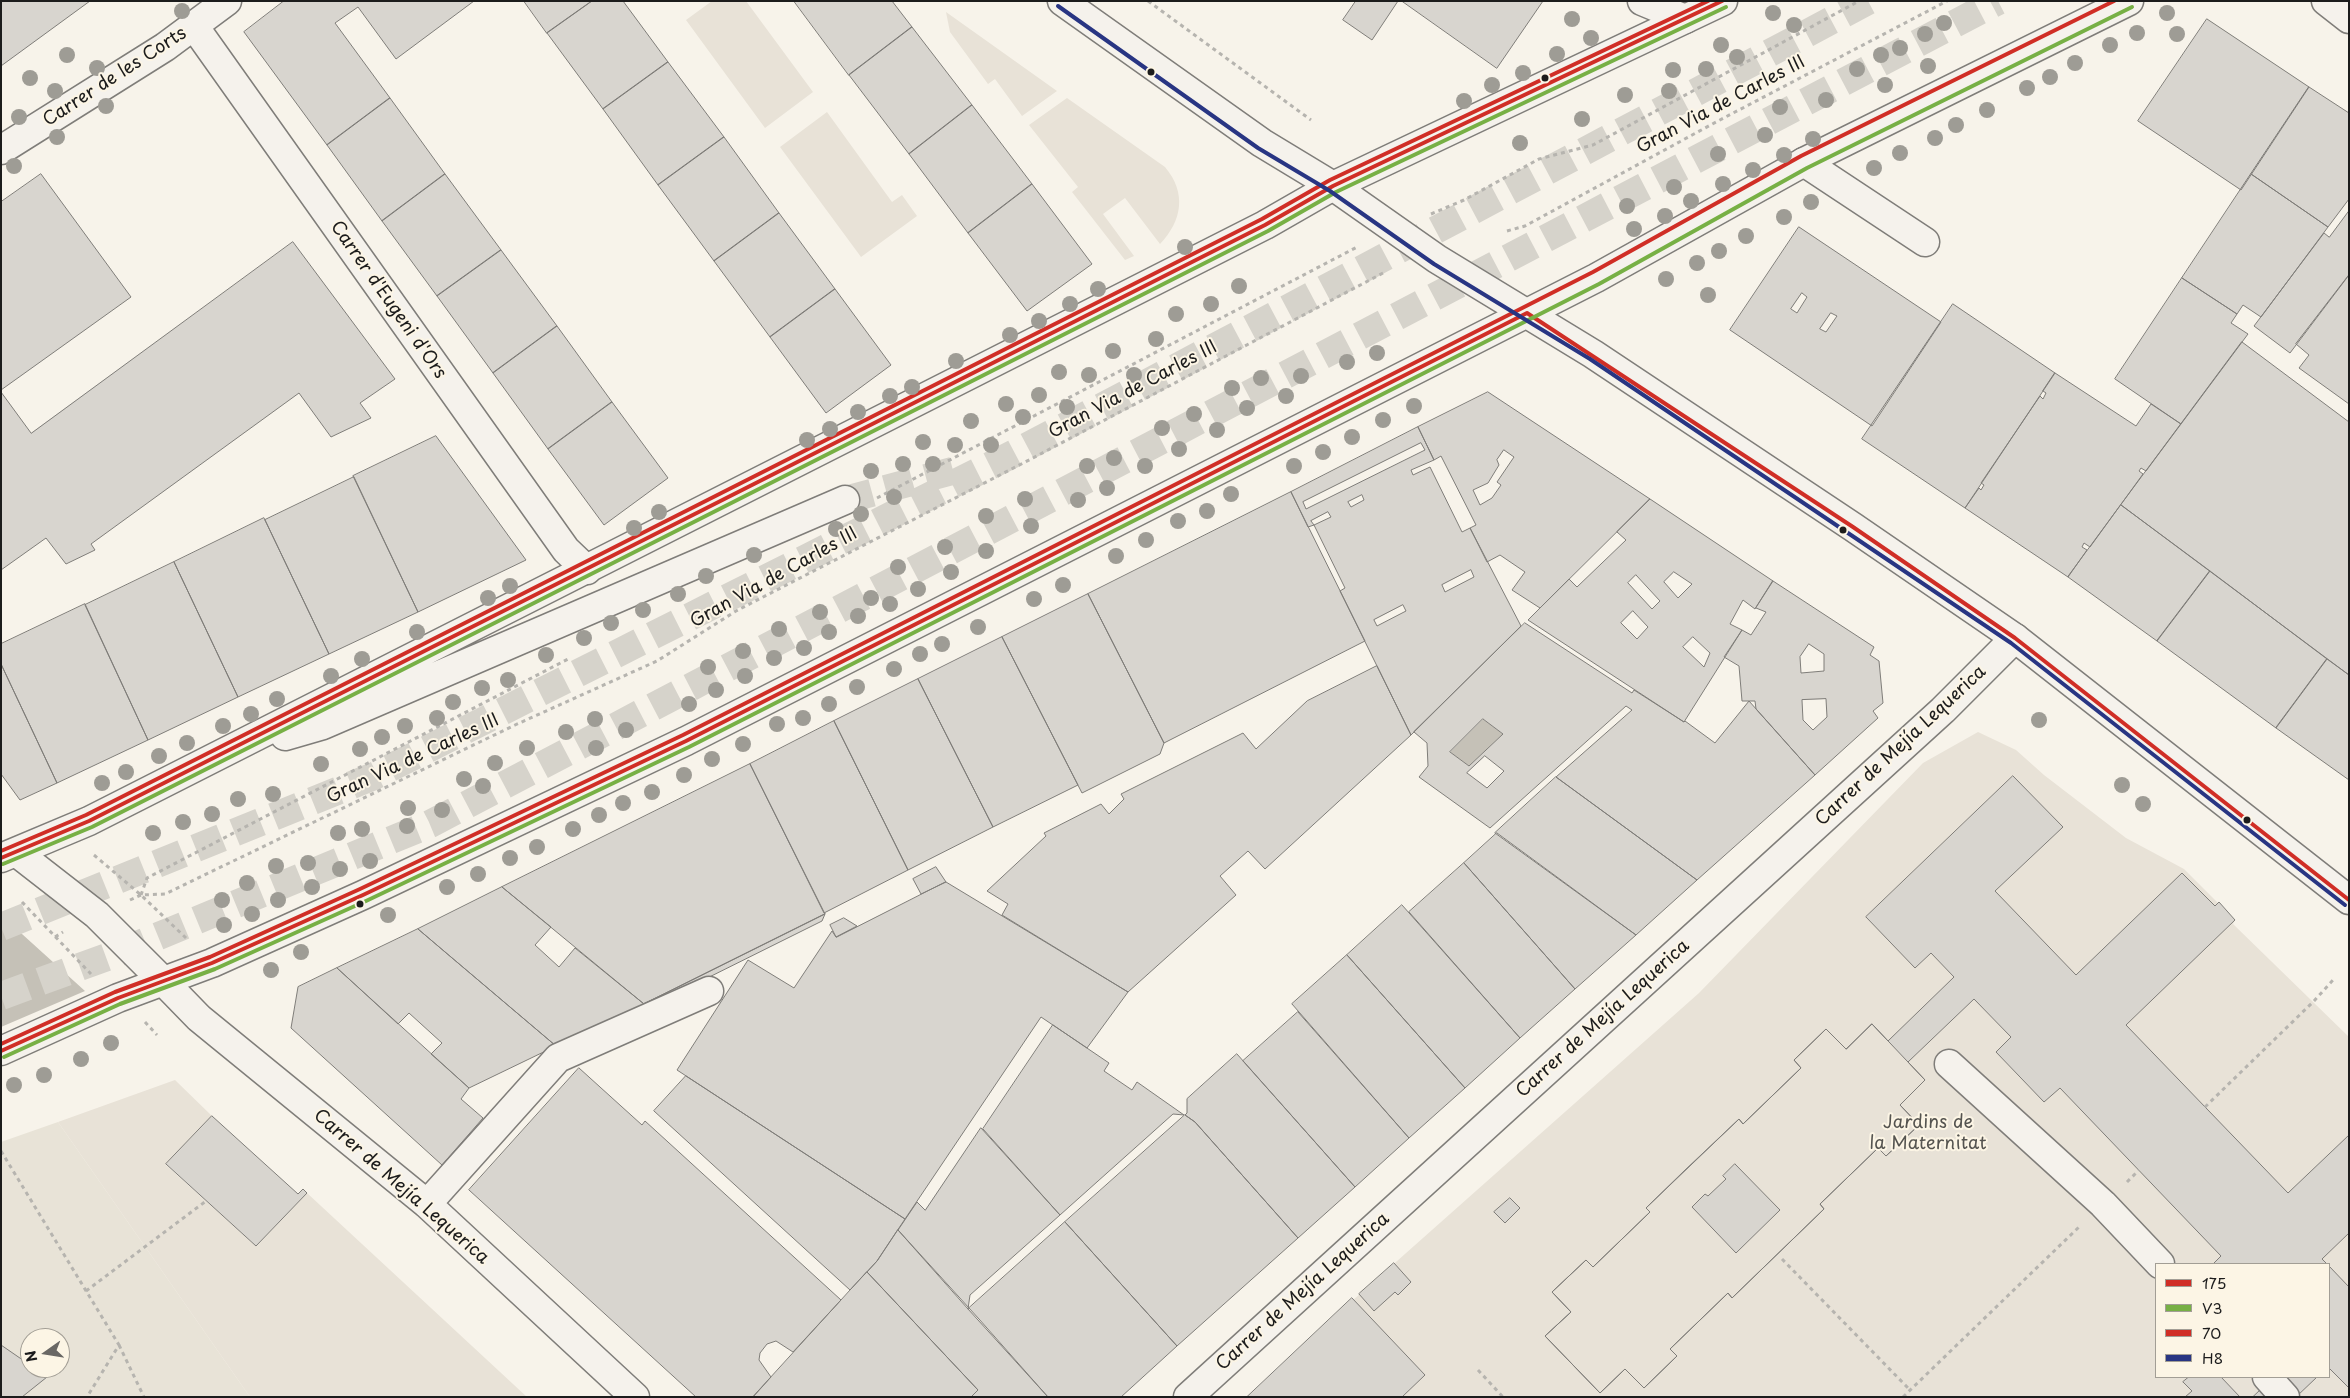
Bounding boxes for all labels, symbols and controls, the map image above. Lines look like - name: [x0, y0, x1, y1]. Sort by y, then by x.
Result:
- street label: Carrer de les Corts: [39, 23, 191, 131]
- street label: Gran Via de Carles III: [1633, 51, 1809, 159]
- unlabelled marker: [1146, 67, 1156, 77]
- unlabelled marker: [1540, 73, 1550, 83]
- street label: Carrer d'Eugeni d'Ors: [325, 217, 451, 383]
- street label: Gran Via de Carles III: [1045, 336, 1221, 444]
- street label: Gran Via de Carles III: [687, 523, 861, 633]
- unlabelled marker: [1838, 525, 1848, 535]
- street label: Carrer de Mejía Lequerica: [1811, 661, 1991, 831]
- street label: Gran Via de Carles III: [323, 710, 503, 808]
- unlabelled marker: [2242, 815, 2252, 825]
- unlabelled marker: [355, 899, 365, 909]
- street label: Carrer de Mejía Lequerica: [1512, 936, 1694, 1102]
- street label: Carrer de Mejía Lequerica: [309, 1105, 493, 1269]
- park label: Jardins de la Maternitat: [1869, 1112, 1987, 1154]
- street label: Carrer de Mejía Lequerica: [1212, 1209, 1394, 1375]
- legend: [2155, 1263, 2330, 1378]
- text: 175: [2202, 1271, 2226, 1294]
- text: V3: [2202, 1296, 2222, 1319]
- text: 70: [2202, 1321, 2221, 1344]
- north arrow: [20, 1328, 70, 1378]
- text: H8: [2202, 1346, 2223, 1369]
- text: N: [19, 1348, 42, 1364]

